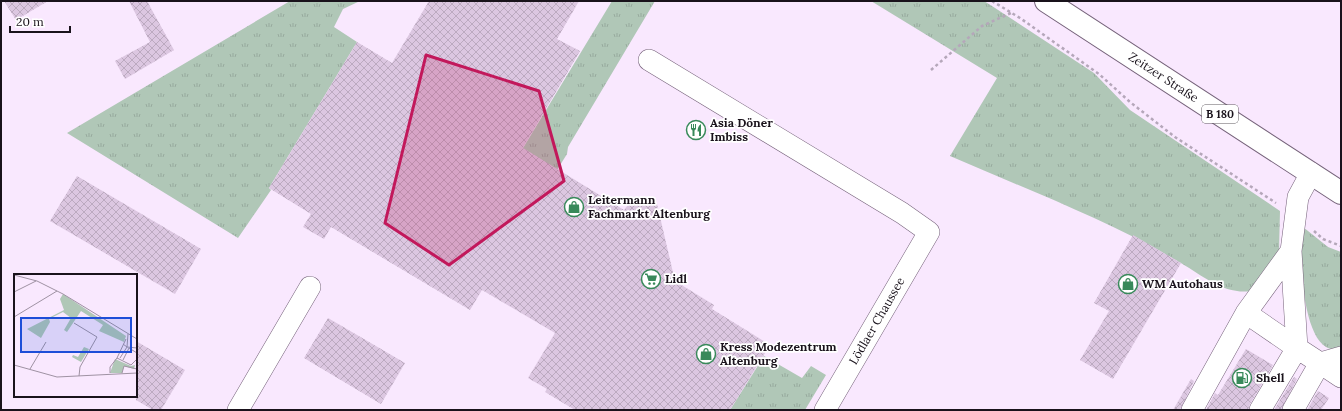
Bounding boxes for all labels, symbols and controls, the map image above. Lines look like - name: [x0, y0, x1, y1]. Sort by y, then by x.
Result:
- scale bar: [10, 8, 70, 34]
- text: 20 m: [16, 14, 44, 29]
- street label: Zeitzer Straße: [1126, 49, 1202, 105]
- road number: B 180: [1202, 105, 1238, 123]
- place label: Asia Döner Imbiss: [710, 115, 773, 144]
- restaurant icon: Asia Döner Imbiss: [685, 119, 707, 141]
- place label: Leitermann Fachmarkt Altenburg: [588, 192, 711, 221]
- shop icon: Leitermann Fachmarkt Altenburg: [563, 196, 585, 218]
- supermarket icon: Lidl: [640, 268, 662, 290]
- place label: Lidl: [665, 271, 687, 286]
- shop icon: WM Autohaus: [1117, 273, 1139, 295]
- inset map: [14, 274, 137, 397]
- street label: Lödlaer Chaussee: [845, 274, 908, 367]
- place label: WM Autohaus: [1142, 276, 1223, 291]
- place label: Kress Modezentrum Altenburg: [720, 339, 837, 368]
- shop icon: Kress Modezentrum Altenburg: [695, 343, 717, 365]
- fuel station icon: Shell: [1231, 367, 1253, 389]
- place label: Shell: [1256, 370, 1285, 385]

